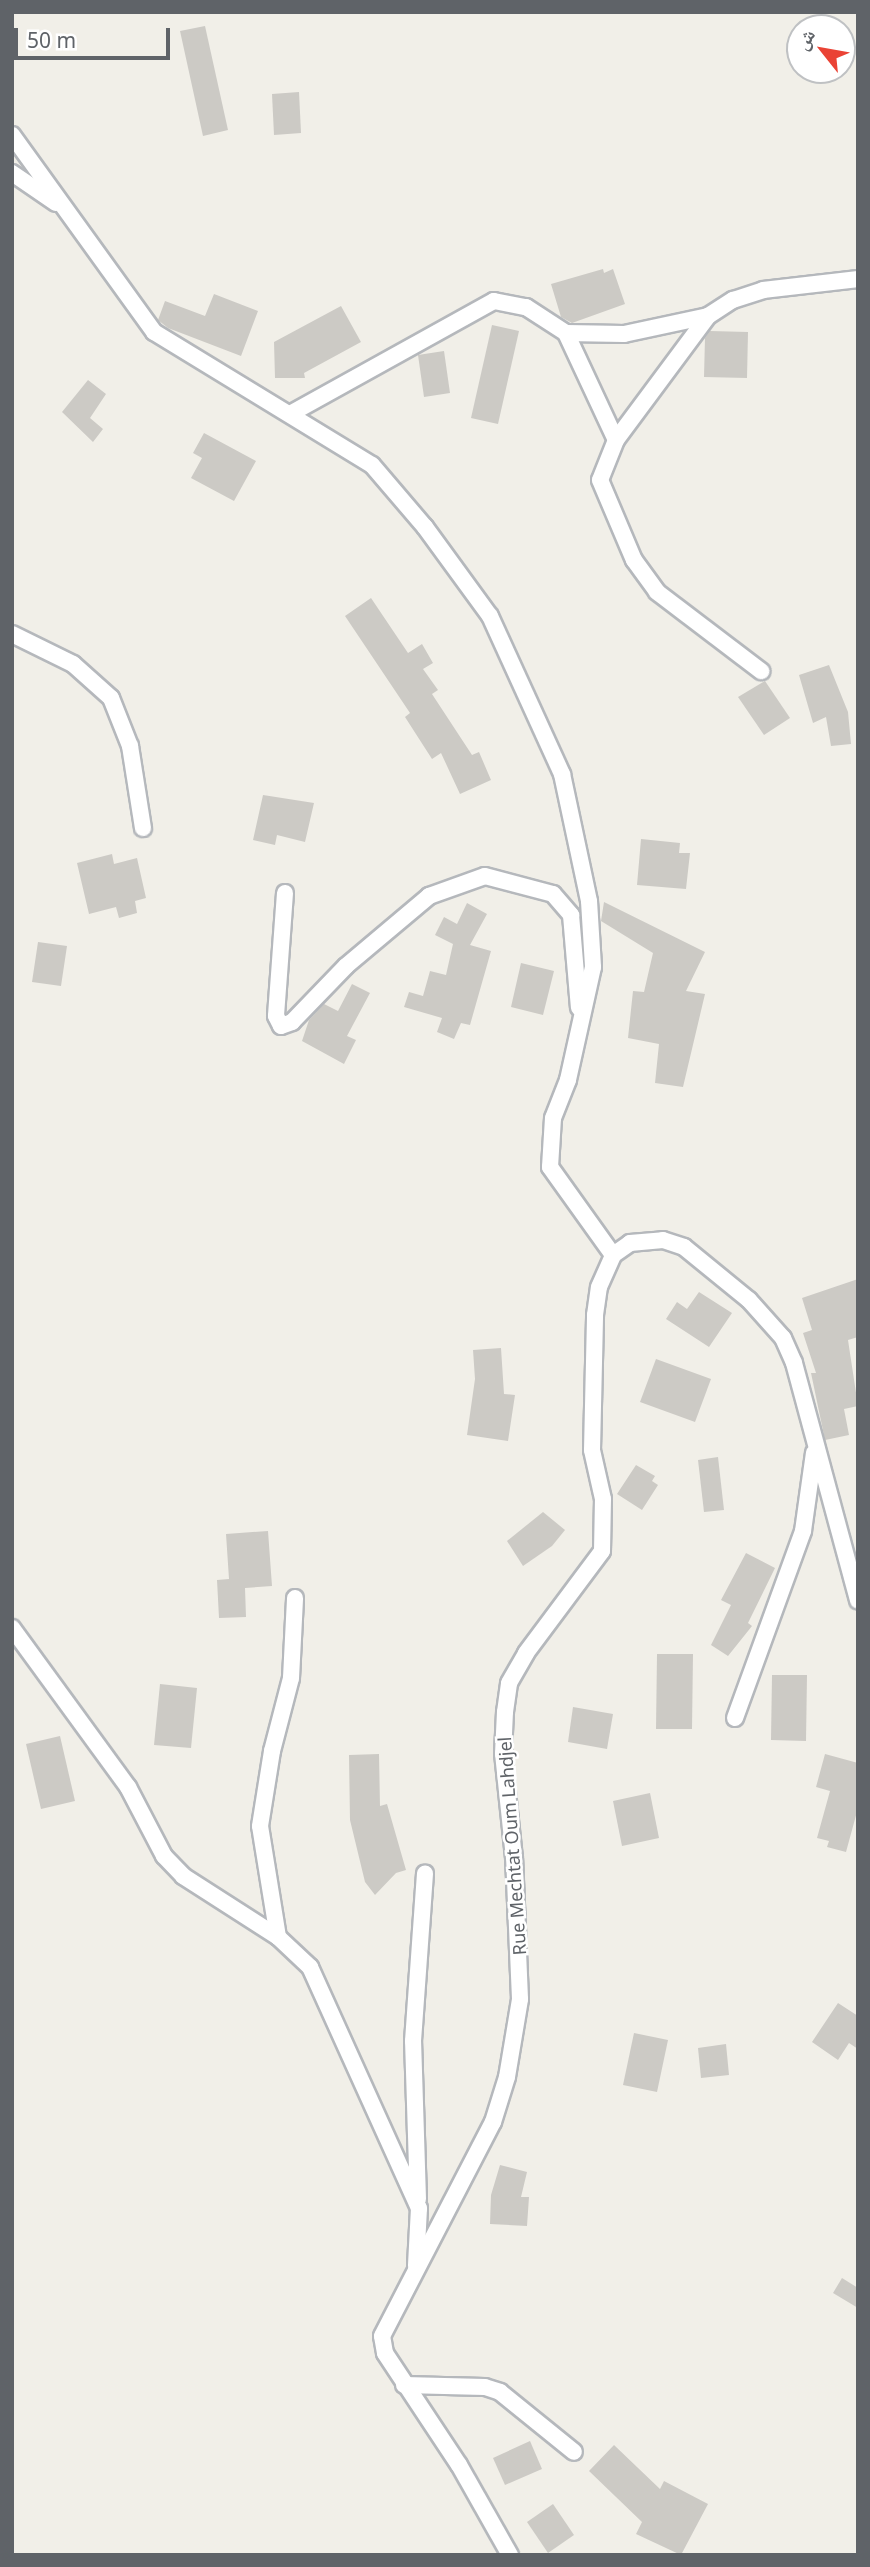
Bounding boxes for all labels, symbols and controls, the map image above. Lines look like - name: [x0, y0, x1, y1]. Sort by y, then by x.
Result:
- scale bar: [18, 14, 173, 58]
- north arrow: [786, 14, 856, 84]
- text: ش: [788, 24, 821, 55]
- text: 50 m: [27, 26, 76, 54]
- street label: Rue Mechtat Oum Lahdjel: [494, 1736, 530, 1956]

